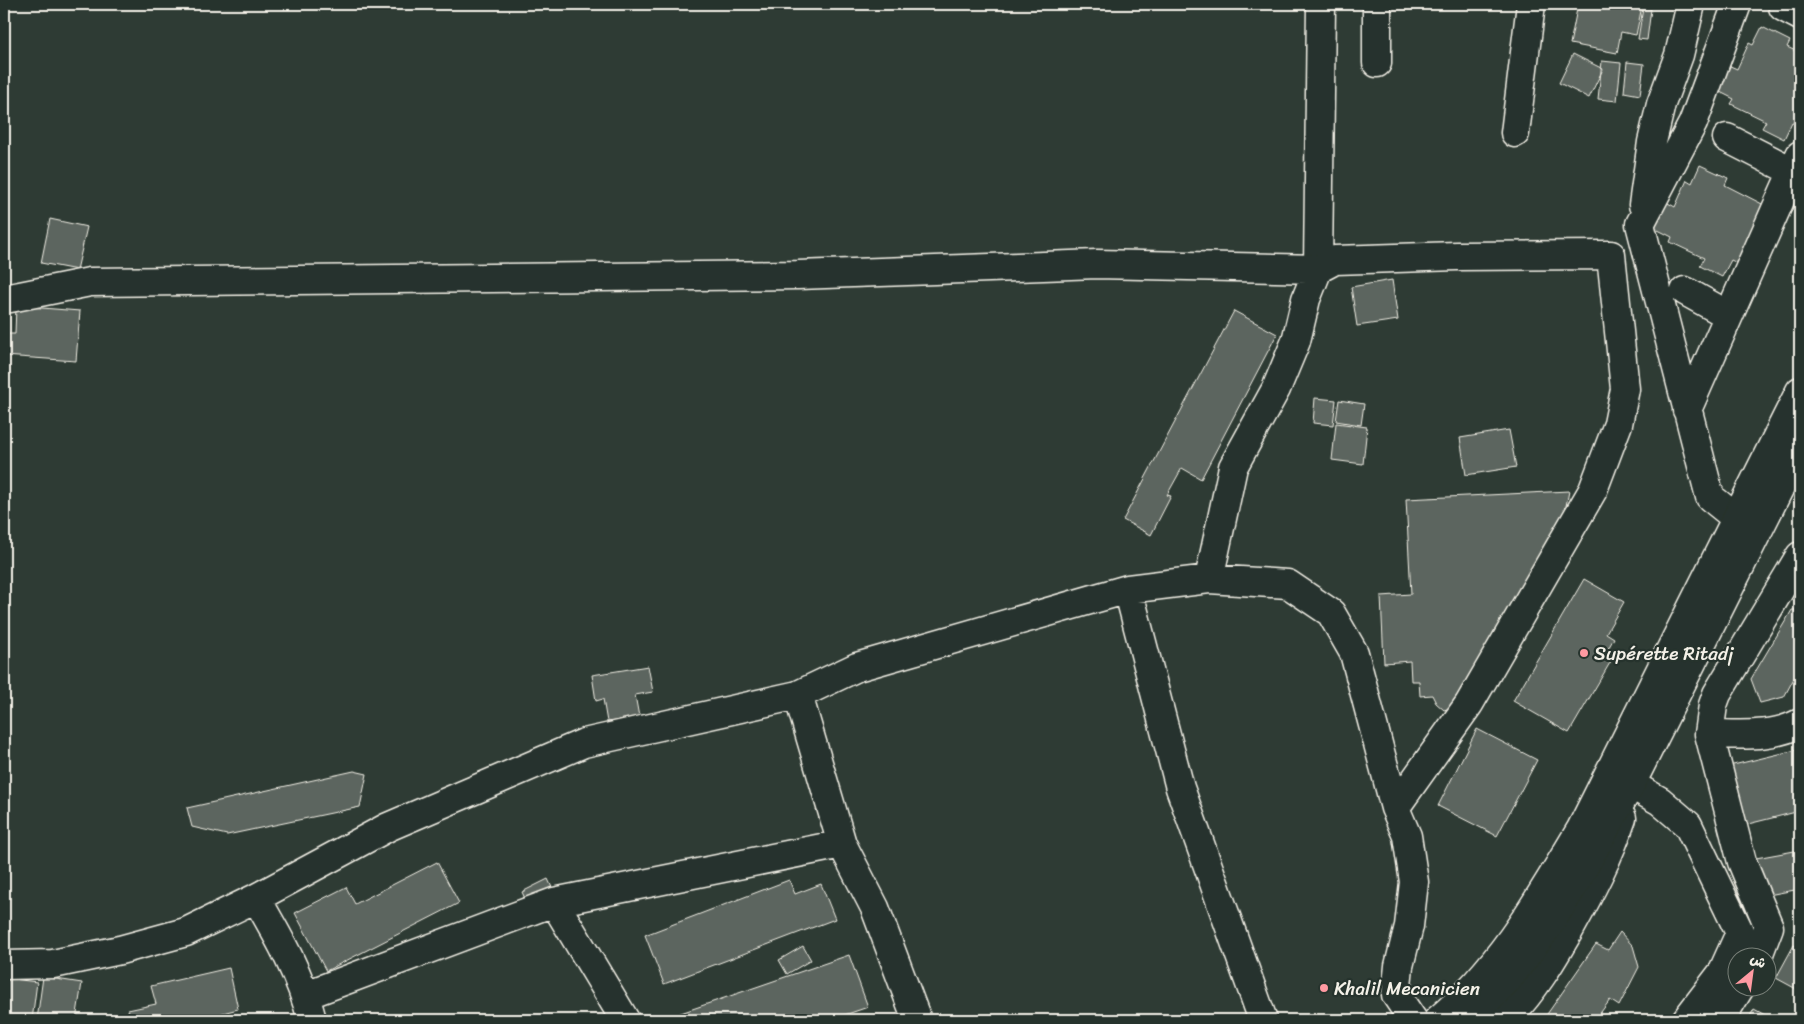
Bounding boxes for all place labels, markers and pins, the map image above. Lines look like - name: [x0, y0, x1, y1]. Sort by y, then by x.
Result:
- place label: Supérette Ritadj: [1594, 637, 1735, 670]
- marker: Supérette Ritadj: [1578, 647, 1590, 659]
- place label: Khalil Mecanicien: [1334, 972, 1480, 1005]
- marker: Khalil Mecanicien: [1318, 982, 1330, 994]

